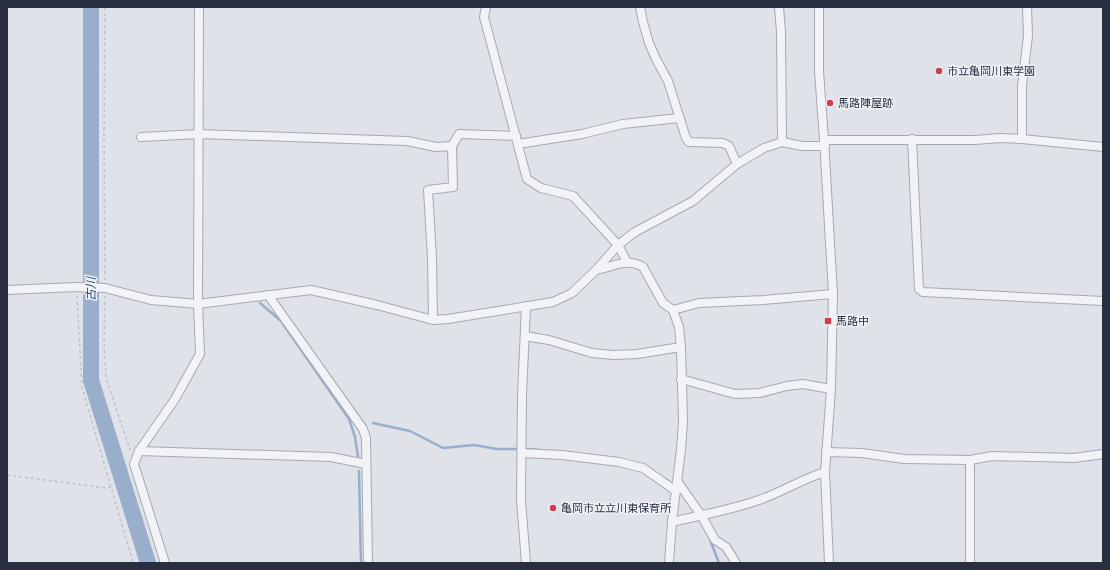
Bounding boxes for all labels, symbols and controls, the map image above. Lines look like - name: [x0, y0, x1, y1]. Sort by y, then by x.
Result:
- place label: 市立亀岡川東学園: [947, 65, 1035, 78]
- marker: 市立亀岡川東学園: [934, 66, 944, 76]
- place label: 馬路陣屋跡: [838, 97, 893, 110]
- marker: 馬路陣屋跡: [825, 98, 835, 108]
- water label: 古川: [84, 275, 98, 301]
- place label: 馬路中: [836, 315, 869, 328]
- marker: 馬路中: [823, 316, 833, 326]
- place label: 亀岡市立立川東保育所: [561, 502, 672, 515]
- marker: 亀岡市立立川東保育所: [548, 503, 558, 513]

